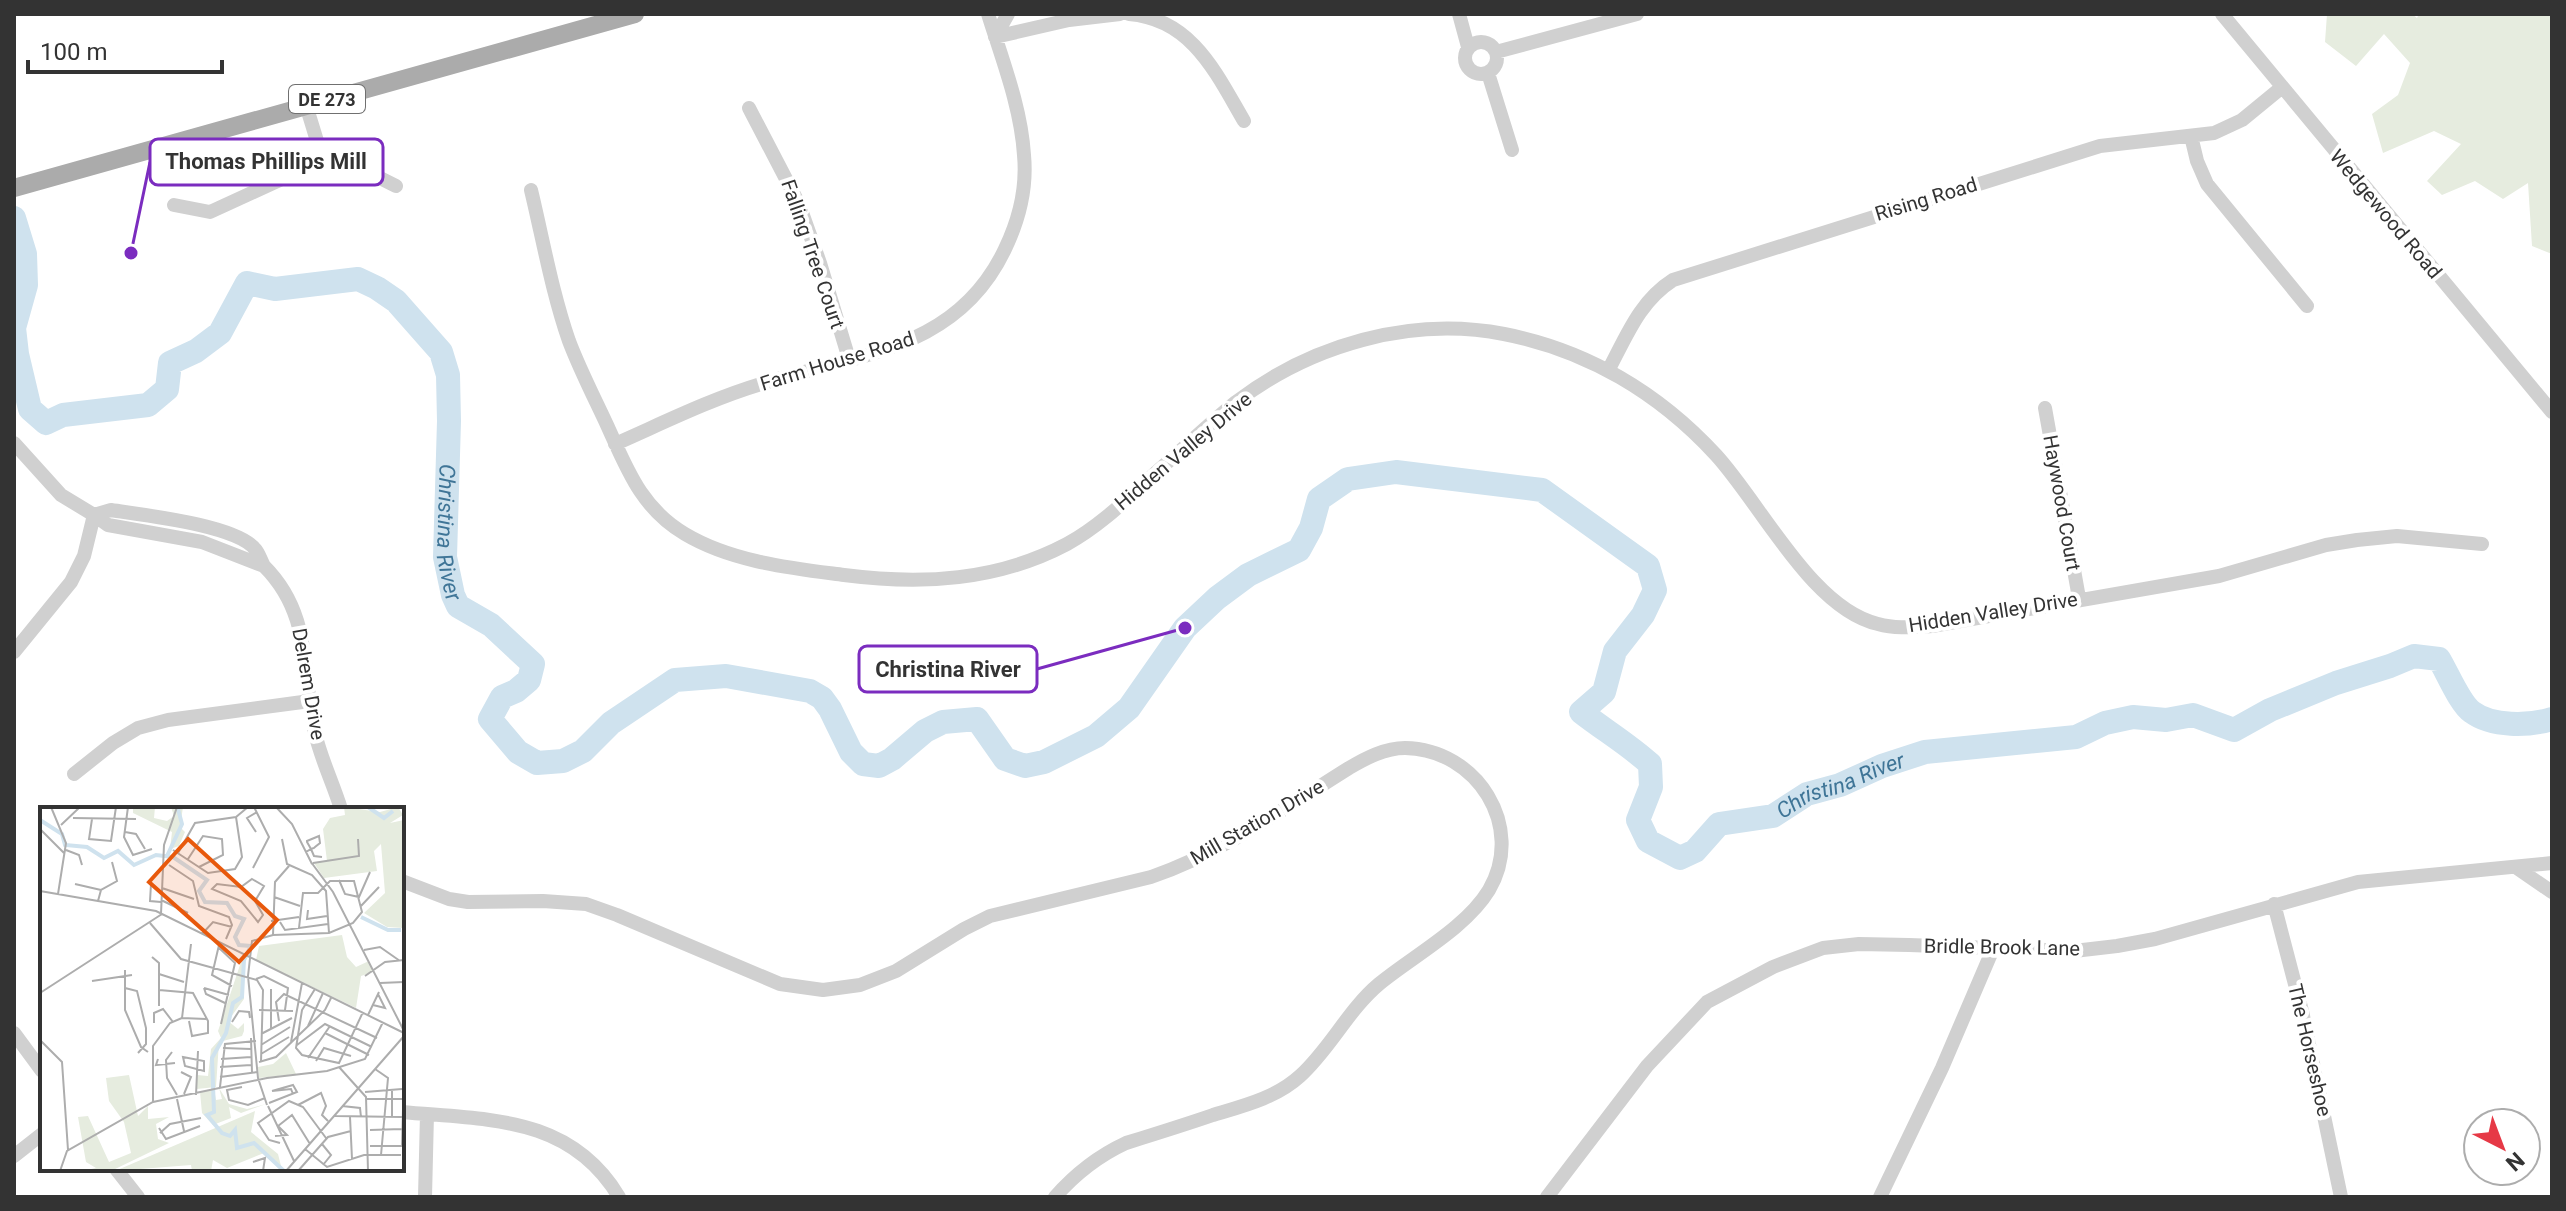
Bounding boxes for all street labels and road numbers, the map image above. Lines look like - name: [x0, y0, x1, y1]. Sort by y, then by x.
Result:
- road number: DE 273: [289, 85, 365, 113]
- street label: Wedgewood Road: [2325, 145, 2447, 283]
- street label: Rising Road: [1872, 172, 1980, 226]
- street label: Falling Tree Court: [776, 176, 850, 332]
- street label: Farm House Road: [757, 326, 917, 396]
- street label: Hidden Valley Drive: [1110, 387, 1256, 515]
- street label: Haywood Court: [2038, 433, 2086, 573]
- street label: Hidden Valley Drive: [1907, 587, 2079, 637]
- street label: Delrem Drive: [287, 626, 331, 742]
- street label: Mill Station Drive: [1186, 774, 1328, 870]
- street label: Bridle Brook Lane: [1924, 934, 2080, 960]
- street label: The Horseshoe: [2283, 981, 2337, 1119]

